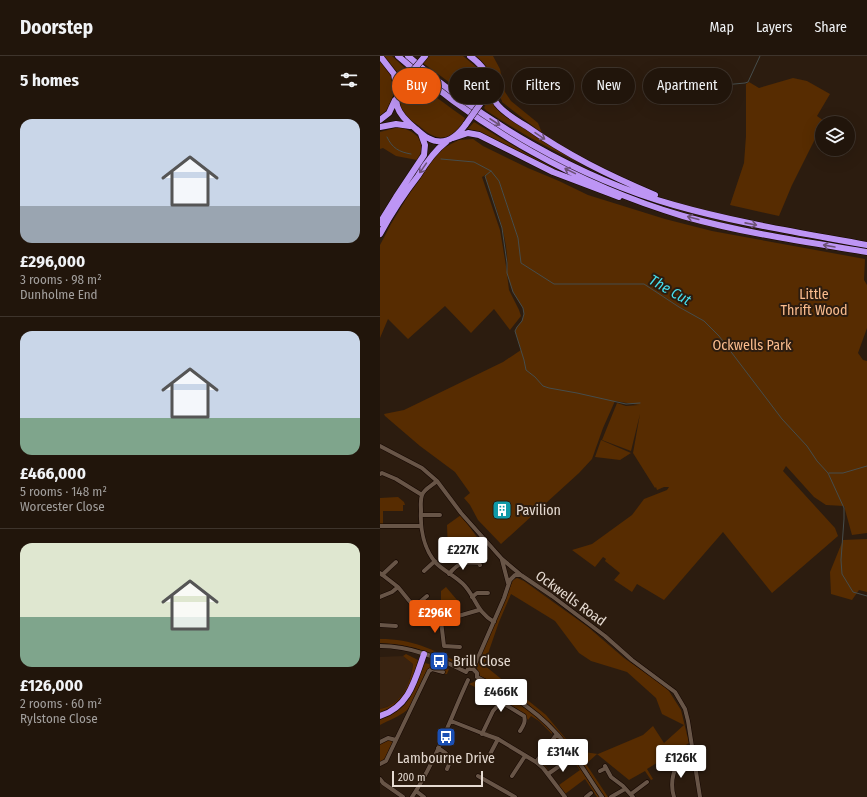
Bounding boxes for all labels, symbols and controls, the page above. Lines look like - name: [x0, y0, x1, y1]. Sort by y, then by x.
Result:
- text: Doorstep: [20, 16, 93, 39]
- text: Map: [710, 19, 734, 36]
- text: Layers: [756, 19, 792, 36]
- text: Share: [814, 19, 847, 36]
- chip: Buy: [392, 68, 441, 104]
- chip: Rent: [449, 68, 504, 104]
- chip: Filters: [512, 68, 574, 104]
- chip: New: [582, 68, 635, 104]
- chip: Apartment: [643, 68, 732, 104]
- icon: filters: [338, 69, 360, 91]
- text: 5 homes: [20, 70, 79, 91]
- map controls: [815, 116, 855, 156]
- button: layers: [815, 116, 855, 156]
- one-way arrow: [489, 118, 501, 126]
- one-way arrow: [534, 132, 545, 140]
- icon: home: [154, 145, 226, 217]
- one-way arrow: [419, 163, 427, 174]
- one-way arrow: [564, 167, 576, 174]
- one-way arrow: [687, 214, 700, 221]
- one-way arrow: [744, 220, 757, 228]
- one-way arrow: [822, 241, 835, 249]
- text: £296,000: [20, 251, 85, 272]
- water label: The Cut: [646, 271, 694, 309]
- text: 3 rooms · 98 m²: [20, 272, 102, 287]
- park label: Little Thrift Wood: [780, 286, 848, 319]
- text: Dunholme End: [20, 287, 98, 302]
- park label: Ockwells Park: [713, 337, 792, 354]
- icon: home: [154, 357, 226, 429]
- text: £466,000: [20, 463, 86, 484]
- text: 5 rooms · 148 m²: [20, 484, 107, 499]
- text: Worcester Close: [20, 499, 105, 514]
- building icon: Pavilion: [491, 499, 513, 521]
- place label: Pavilion: [516, 502, 561, 519]
- pin: £227K: [435, 537, 491, 571]
- text: £227K: [447, 542, 479, 557]
- street label: Ockwells Road: [532, 567, 609, 630]
- icon: home: [154, 569, 226, 641]
- pin: £296K: [407, 600, 463, 634]
- text: £296K: [418, 605, 452, 620]
- bus stop icon: Brill Close: [428, 650, 450, 672]
- place label: Brill Close: [453, 653, 511, 670]
- text: £126,000: [20, 675, 83, 696]
- pin: £466K: [473, 679, 529, 713]
- text: £466K: [484, 684, 518, 699]
- text: 2 rooms · 60 m²: [20, 696, 102, 711]
- text: Rylstone Close: [20, 711, 98, 726]
- bus stop icon: Lambourne Drive: [435, 726, 457, 748]
- pin: £314K: [535, 739, 591, 773]
- text: £314K: [547, 744, 579, 759]
- pin: £126K: [653, 745, 709, 779]
- place label: Lambourne Drive: [397, 750, 495, 767]
- text: £126K: [665, 750, 697, 765]
- scale bar: [392, 769, 483, 788]
- text: 200 m: [398, 771, 425, 784]

